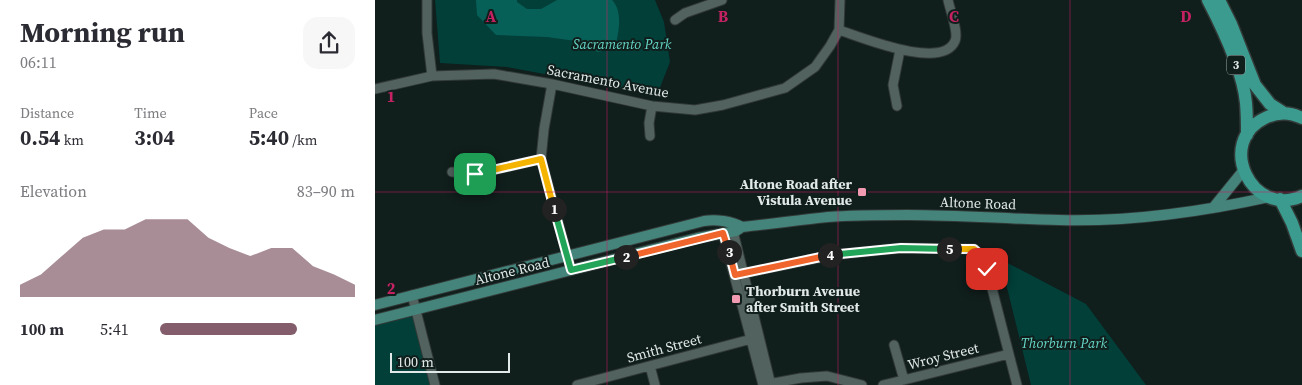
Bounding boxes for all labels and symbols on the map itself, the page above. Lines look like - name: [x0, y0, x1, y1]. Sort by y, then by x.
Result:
- text: A: [486, 5, 497, 27]
- text: B: [718, 5, 729, 27]
- text: C: [949, 5, 959, 27]
- text: D: [1180, 5, 1192, 27]
- park label: Sacramento Park: [573, 34, 672, 54]
- road number: 3: [1227, 56, 1245, 74]
- street label: Sacramento Avenue: [545, 59, 671, 103]
- text: 1: [387, 85, 395, 107]
- pin: [454, 153, 496, 195]
- place label: Altone Road after Vistula Avenue: [740, 174, 852, 210]
- marker: Altone Road after Vistula Avenue: [856, 186, 868, 198]
- street label: Altone Road: [940, 192, 1017, 214]
- pin: 1: [541, 196, 567, 222]
- pin: 5: [937, 236, 961, 262]
- pin: 3: [717, 240, 741, 264]
- pin: 4: [817, 242, 843, 268]
- pin: 2: [613, 244, 639, 270]
- pin: [966, 248, 1008, 290]
- street label: Altone Road: [473, 252, 551, 290]
- text: 2: [387, 277, 396, 299]
- place label: Thorburn Avenue after Smith Street: [746, 281, 860, 317]
- marker: Thorburn Avenue after Smith Street: [730, 293, 742, 305]
- street label: Smith Street: [625, 328, 704, 368]
- park label: Thorburn Park: [1021, 333, 1108, 353]
- street label: Wroy Street: [905, 337, 981, 374]
- scale bar: [390, 350, 510, 373]

